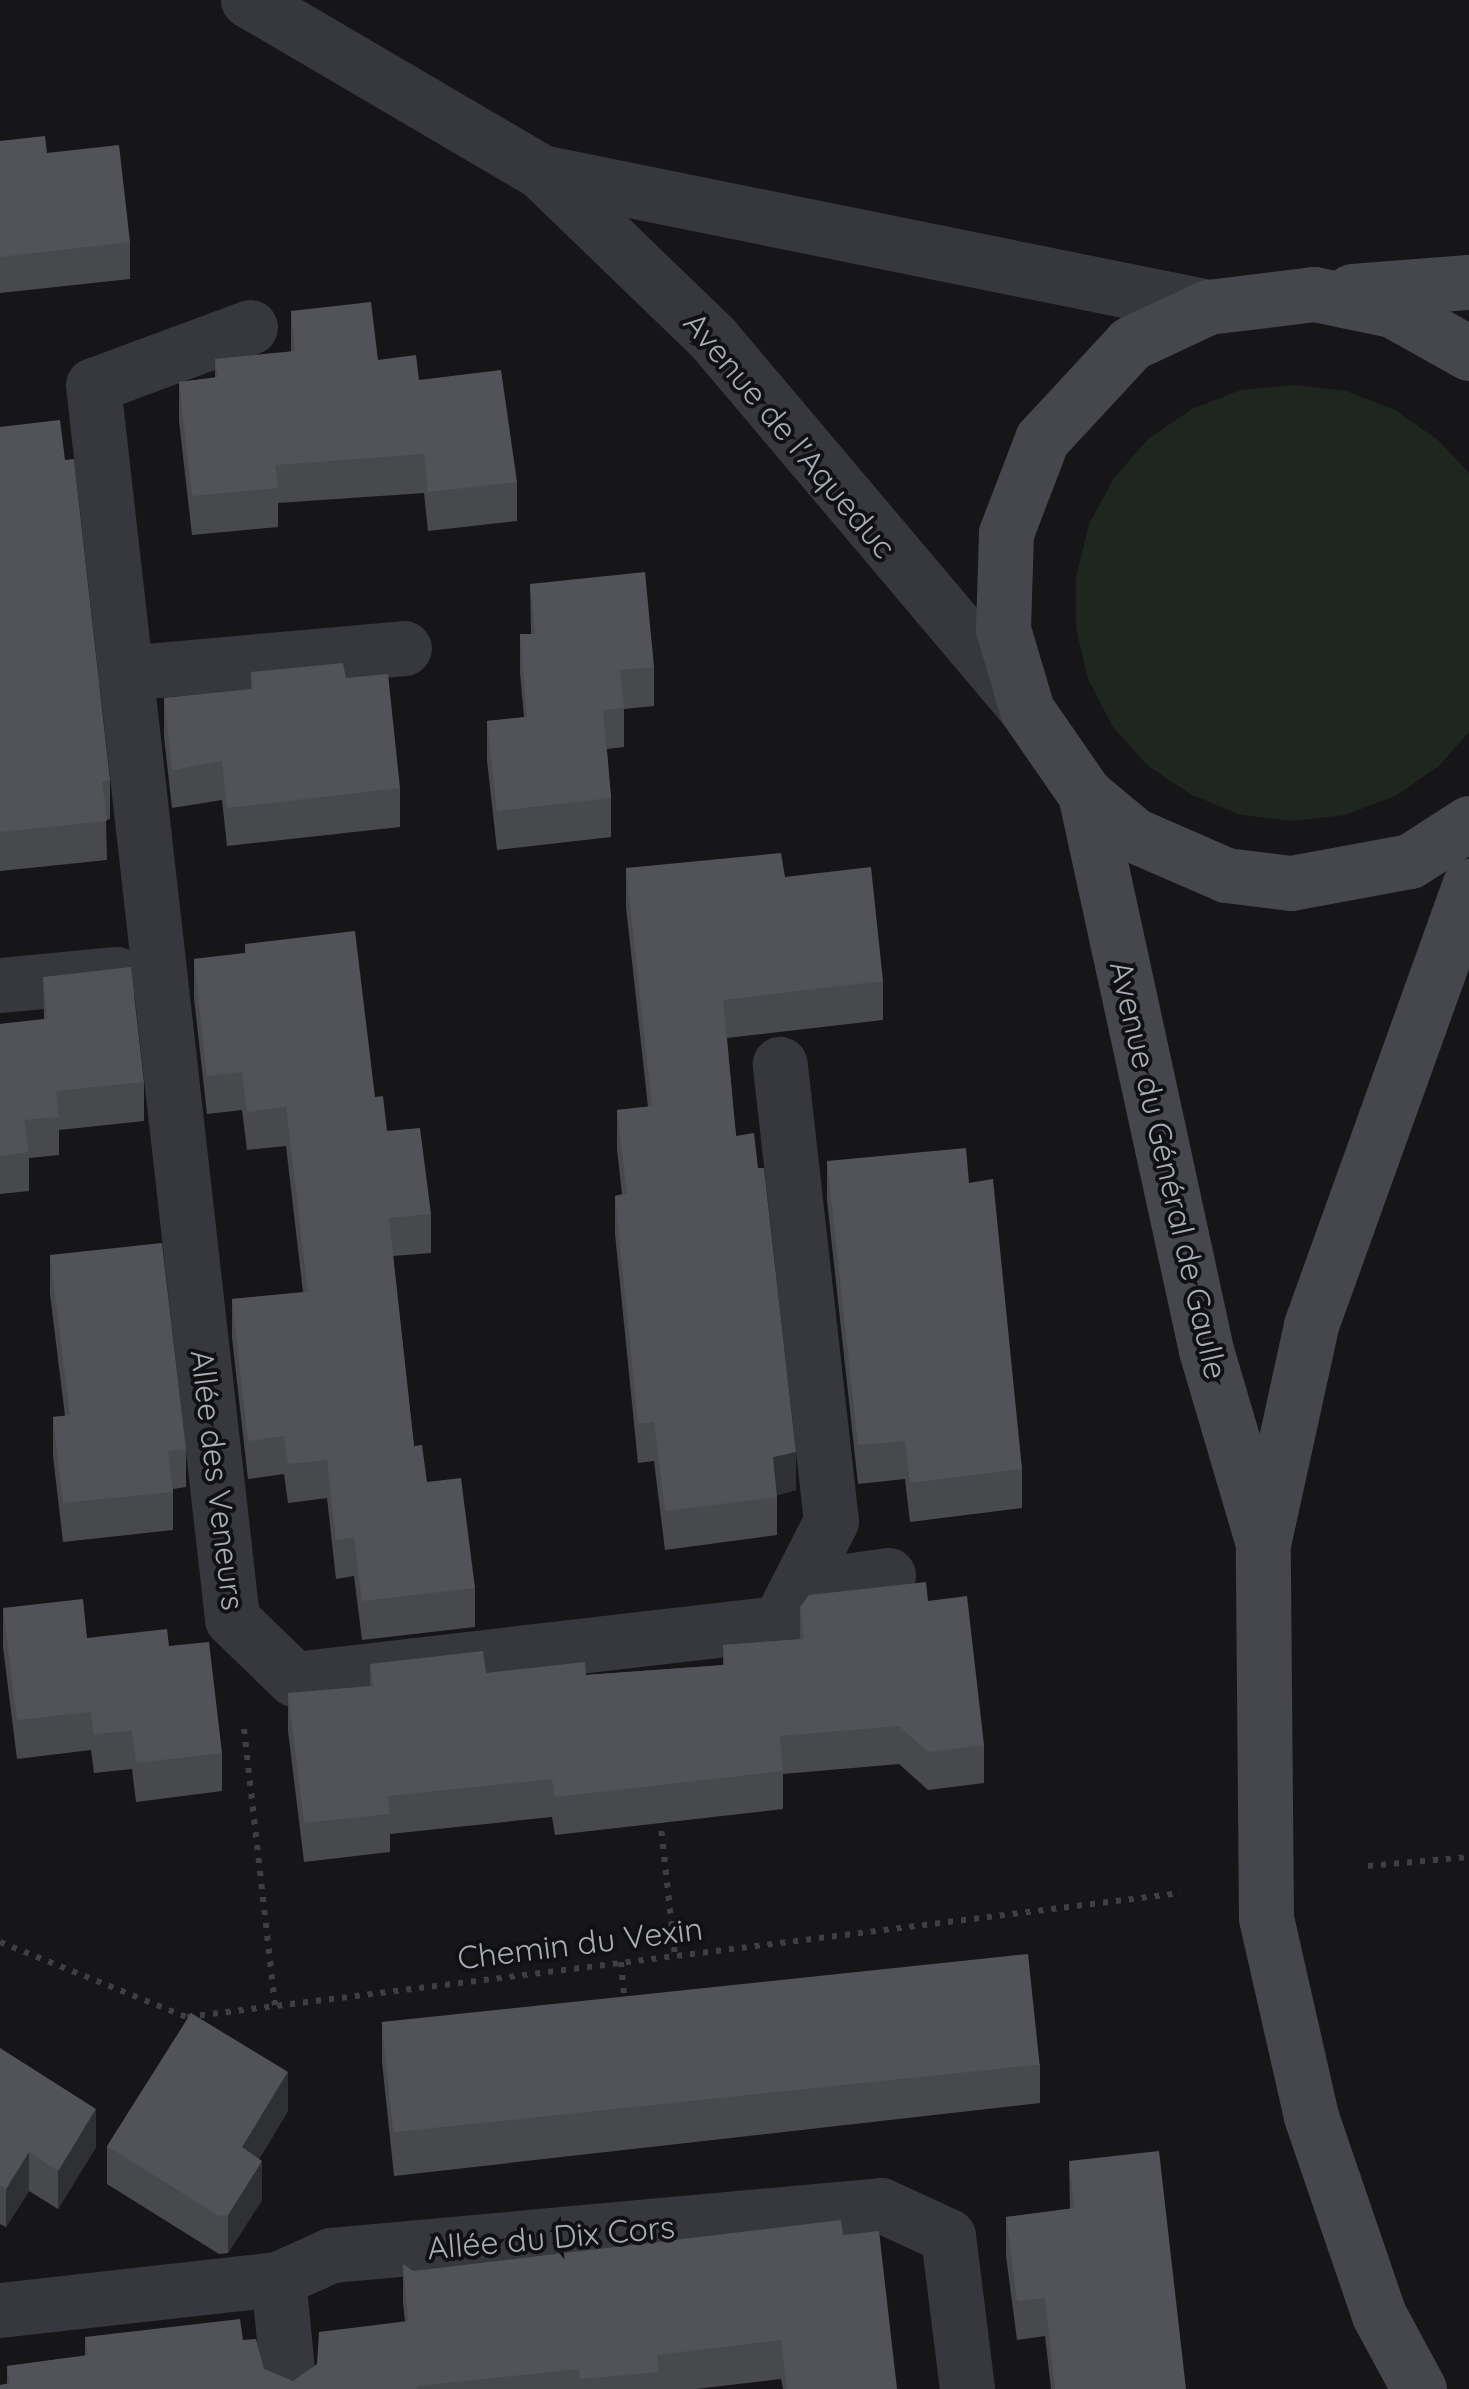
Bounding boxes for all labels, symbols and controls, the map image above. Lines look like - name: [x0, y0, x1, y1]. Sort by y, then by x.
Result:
- street label: Avenue de l'Aqueduc: [676, 304, 904, 566]
- street label: Avenue du Général de Gaulle: [1102, 957, 1236, 1383]
- street label: Allée des Veneurs: [183, 1348, 253, 1612]
- street label: Chemin du Vexin: [455, 1909, 705, 1977]
- street label: Allée du Dix Cors: [426, 2207, 676, 2267]

